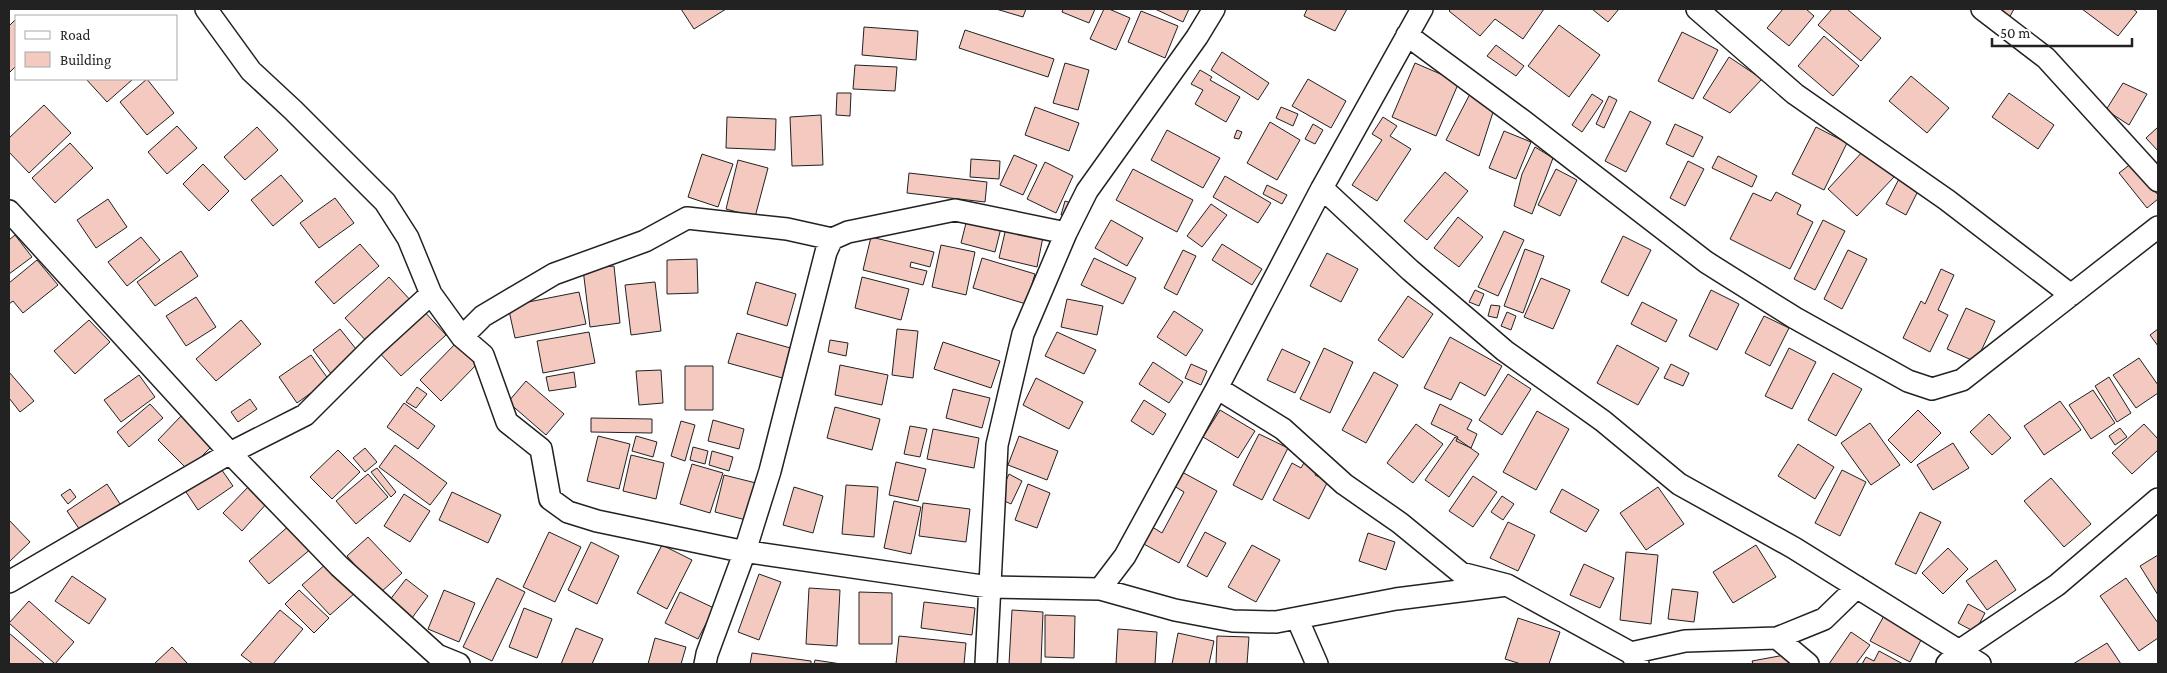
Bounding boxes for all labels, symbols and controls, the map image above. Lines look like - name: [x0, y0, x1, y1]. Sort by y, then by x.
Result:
- legend: [15, 15, 178, 80]
- scale bar: [1992, 15, 2132, 47]
- text: 50 m: [2000, 25, 2030, 41]
- text: Road: [60, 27, 91, 43]
- text: Building: [60, 52, 111, 69]

